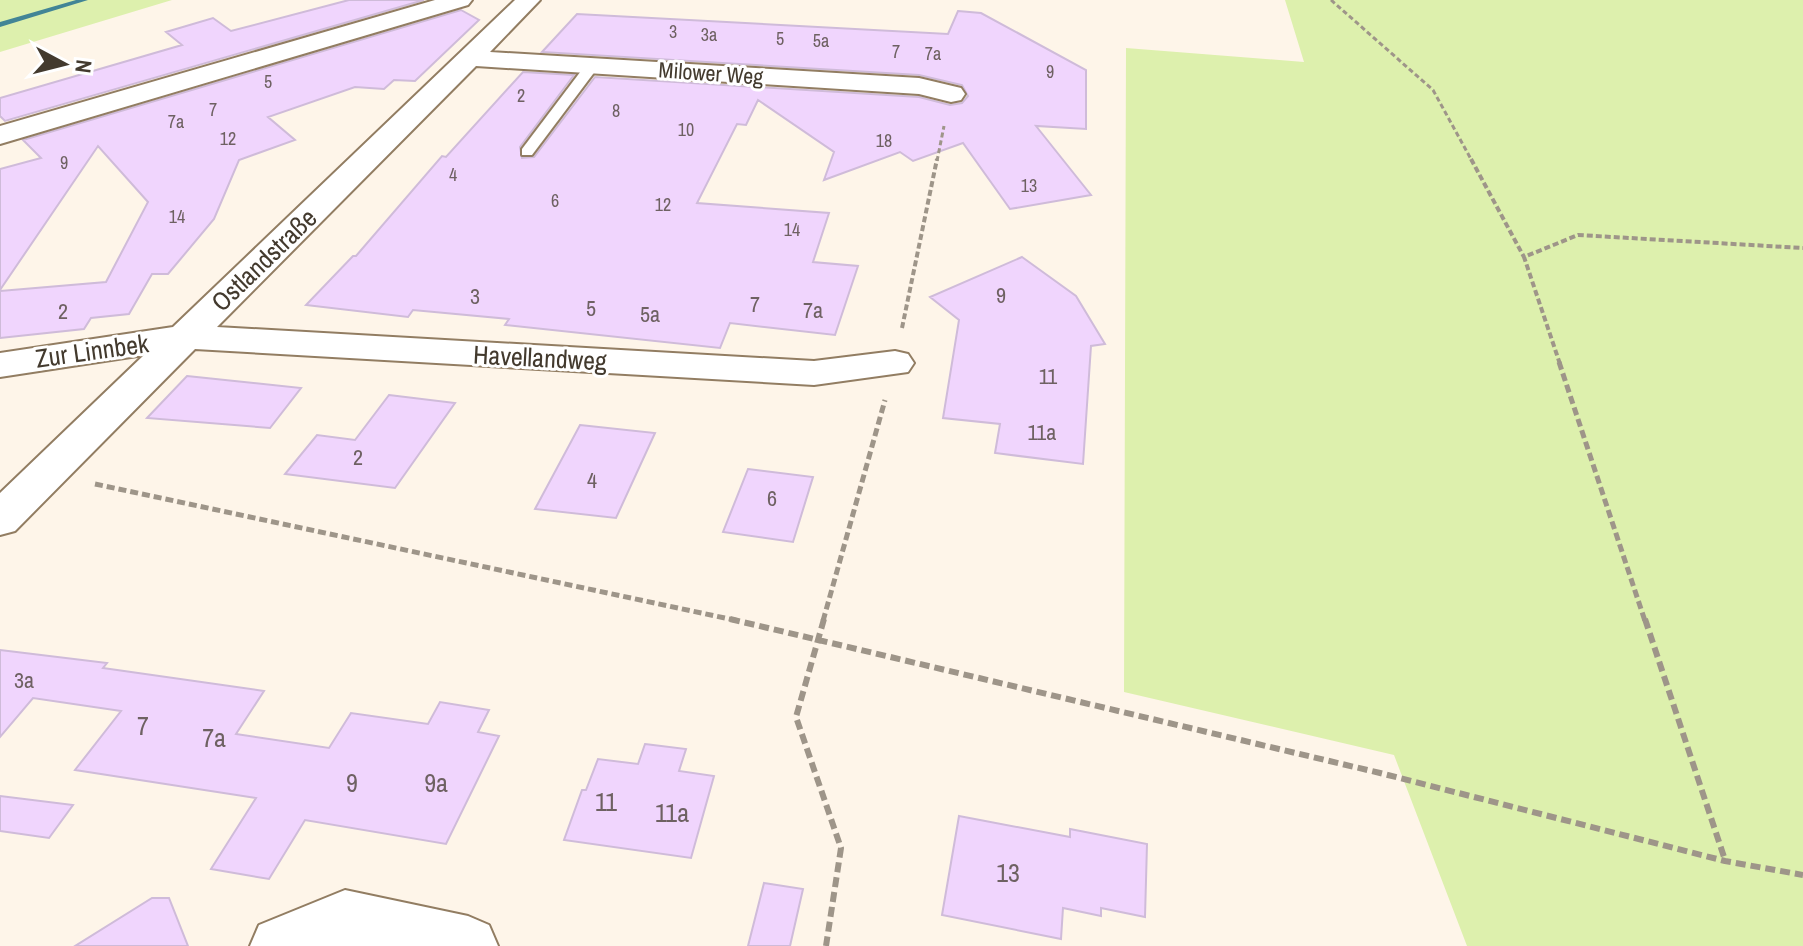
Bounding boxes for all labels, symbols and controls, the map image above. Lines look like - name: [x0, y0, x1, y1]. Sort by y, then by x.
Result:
- house number: 3: [669, 19, 677, 44]
- house number: 3a: [701, 22, 717, 47]
- north arrow: [24, 24, 104, 104]
- house number: 5: [776, 26, 784, 51]
- house number: 5a: [813, 28, 829, 53]
- house number: 7: [892, 39, 900, 64]
- house number: 7a: [925, 41, 941, 66]
- street label: Milower Weg: [658, 54, 764, 92]
- text: N: [68, 58, 100, 75]
- house number: 9: [1046, 59, 1054, 84]
- house number: 5: [264, 69, 272, 94]
- house number: 2: [517, 83, 525, 108]
- house number: 7: [209, 97, 217, 122]
- house number: 8: [612, 98, 620, 123]
- house number: 7a: [168, 109, 184, 134]
- house number: 10: [678, 117, 694, 142]
- house number: 12: [220, 126, 236, 151]
- house number: 18: [876, 128, 892, 153]
- house number: 9: [60, 150, 68, 175]
- house number: 4: [449, 162, 457, 187]
- house number: 13: [1021, 173, 1037, 198]
- house number: 6: [551, 188, 559, 213]
- house number: 12: [655, 192, 671, 217]
- street label: Ostlandstraße: [203, 201, 324, 319]
- house number: 14: [169, 204, 185, 229]
- house number: 14: [784, 217, 800, 242]
- house number: 9: [996, 280, 1006, 310]
- house number: 3: [470, 281, 480, 311]
- house number: 7: [750, 289, 760, 319]
- house number: 5: [586, 293, 596, 323]
- house number: 7a: [803, 295, 823, 325]
- house number: 2: [58, 296, 68, 326]
- house number: 5a: [640, 299, 660, 329]
- street label: Zur Linnbek: [33, 325, 151, 376]
- street label: Havellandweg: [472, 337, 608, 378]
- house number: 11: [1039, 361, 1057, 391]
- house number: 11a: [1028, 417, 1056, 447]
- house number: 2: [353, 442, 363, 472]
- house number: 4: [587, 465, 597, 495]
- house number: 6: [767, 483, 777, 513]
- house number: 3a: [14, 665, 34, 695]
- house number: 7: [137, 708, 149, 743]
- house number: 7a: [202, 720, 226, 755]
- house number: 9: [346, 765, 358, 800]
- house number: 9a: [424, 765, 448, 800]
- house number: 11: [595, 784, 617, 819]
- house number: 11a: [655, 795, 689, 830]
- house number: 13: [996, 855, 1020, 890]

